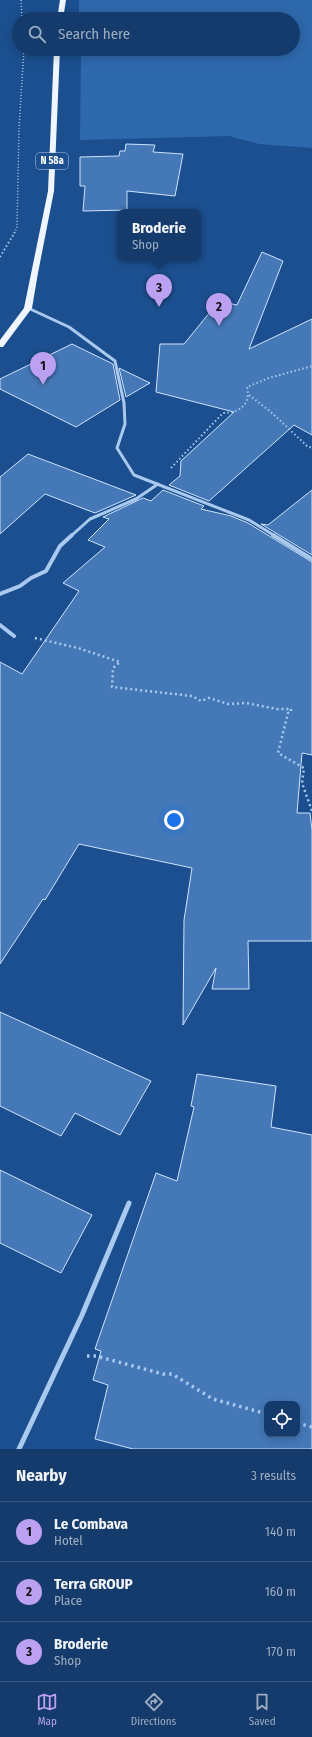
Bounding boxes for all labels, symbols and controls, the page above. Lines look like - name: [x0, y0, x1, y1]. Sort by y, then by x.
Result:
- search box: [12, 12, 300, 56]
- icon: search: [26, 23, 48, 45]
- text: Search here: [58, 25, 130, 43]
- road number: N 58a: [36, 153, 68, 169]
- popup: [117, 209, 201, 261]
- text: Broderie: [132, 219, 186, 237]
- text: Shop: [132, 237, 159, 252]
- pin: 3: [146, 274, 172, 307]
- pin: 2: [206, 293, 232, 326]
- pin: 1: [30, 352, 56, 385]
- your location: [164, 810, 184, 830]
- map controls: [264, 1401, 300, 1437]
- button: locate: [264, 1401, 300, 1437]
- text: Nearby: [16, 1465, 67, 1486]
- text: 3 results: [251, 1468, 296, 1483]
- text: Le Combava: [54, 1515, 128, 1533]
- text: 1: [26, 1524, 32, 1539]
- text: 140 m: [265, 1524, 296, 1539]
- text: Hotel: [54, 1533, 83, 1548]
- text: Terra GROUP: [54, 1575, 133, 1593]
- text: 2: [26, 1584, 32, 1599]
- text: 160 m: [265, 1584, 296, 1599]
- text: Place: [54, 1593, 82, 1608]
- text: Broderie: [54, 1635, 108, 1653]
- text: 3: [26, 1644, 32, 1659]
- text: 170 m: [266, 1644, 296, 1659]
- text: Shop: [54, 1653, 81, 1668]
- tab: Map: [36, 1691, 58, 1728]
- tab: Directions: [131, 1691, 176, 1728]
- tab: Saved: [249, 1691, 276, 1728]

